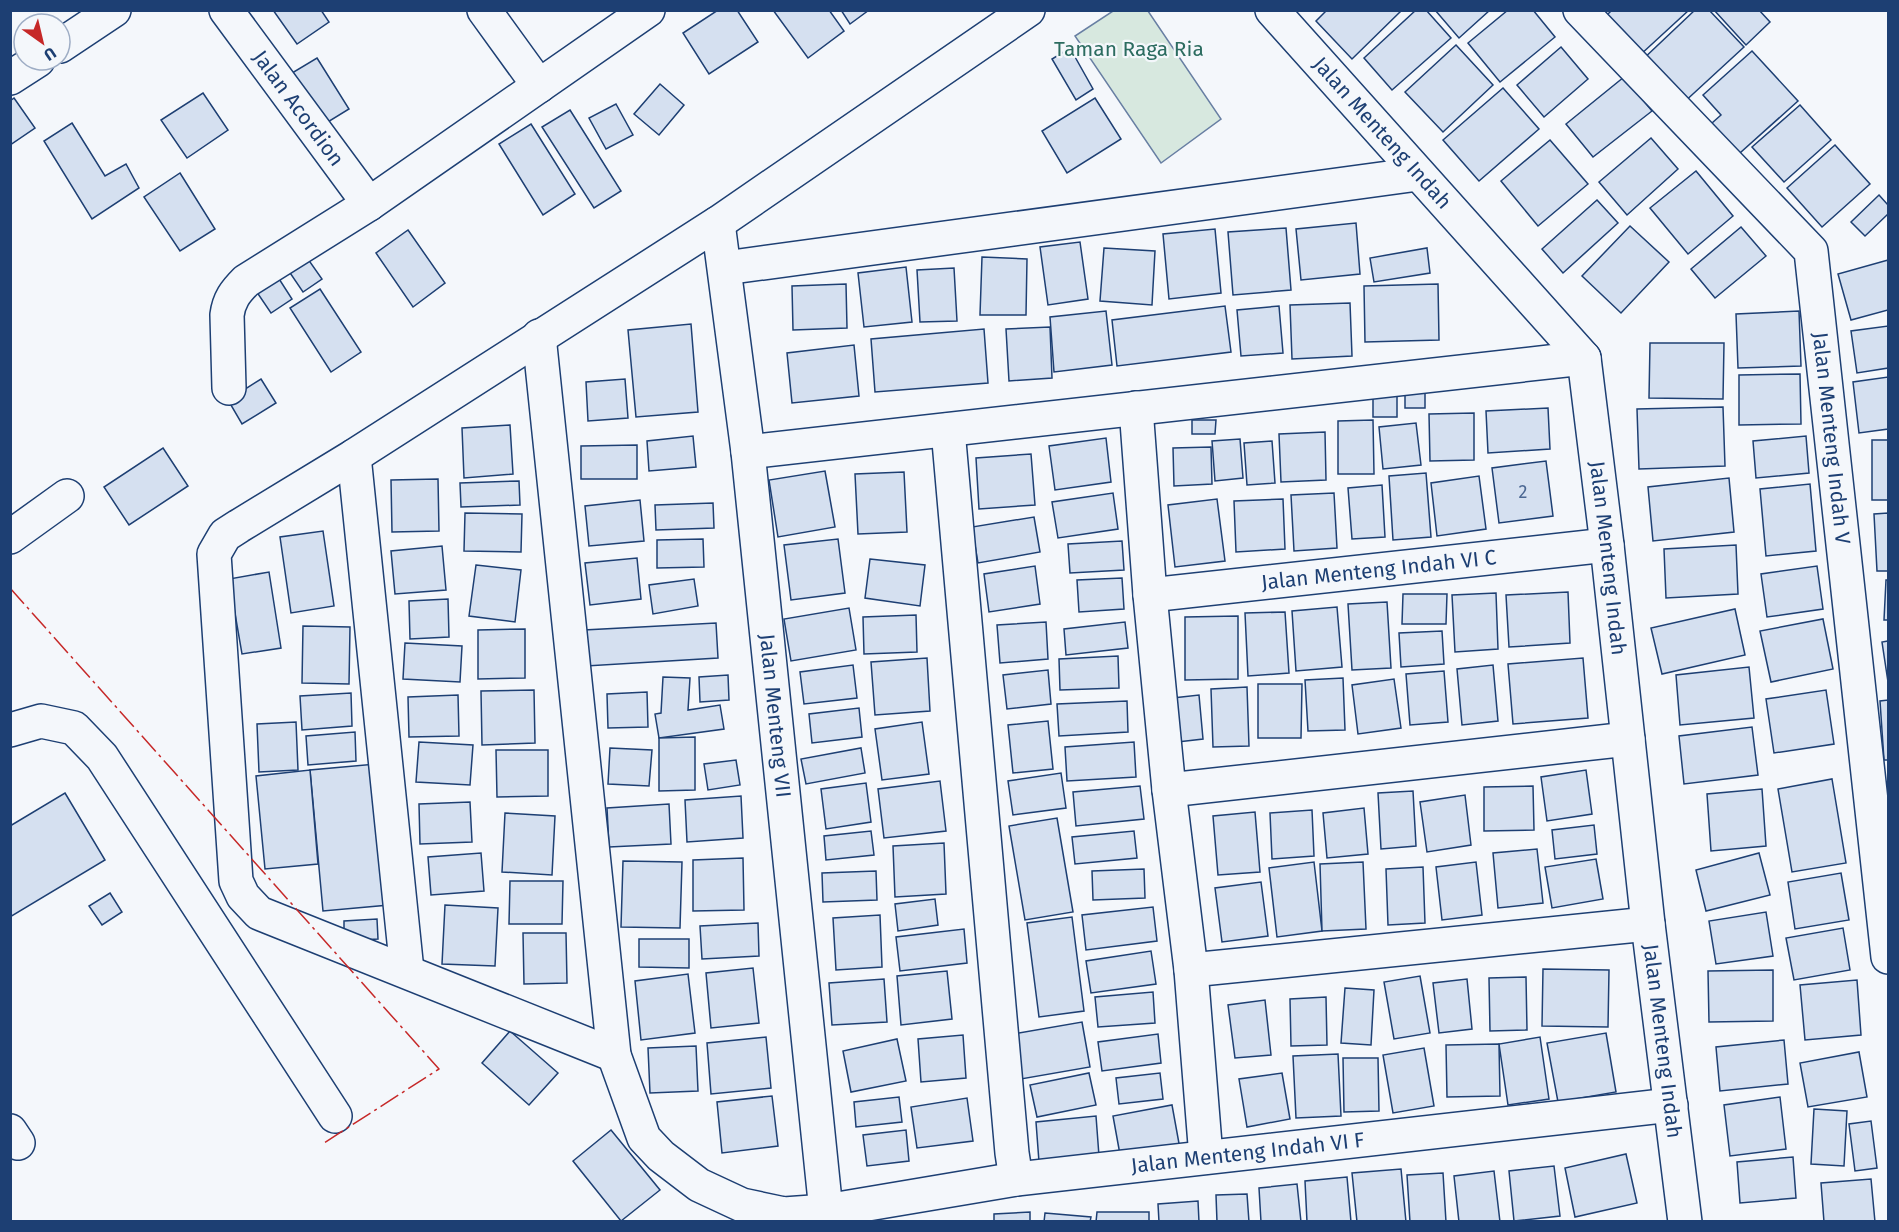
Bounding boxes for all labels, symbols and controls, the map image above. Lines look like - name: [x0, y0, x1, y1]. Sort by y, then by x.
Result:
- north arrow: [12, 12, 72, 72]
- park label: Taman Raga Ria: [1054, 36, 1204, 62]
- text: U: [40, 43, 60, 65]
- street label: Jalan Acordion: [247, 45, 350, 171]
- street label: Jalan Menteng Indah: [1307, 51, 1457, 214]
- street label: Jalan Menteng Indah V: [1807, 331, 1856, 546]
- street label: Jalan Menteng Indah: [1584, 460, 1632, 657]
- house number: 2: [1519, 481, 1528, 503]
- street label: Jalan Menteng Indah VI C: [1260, 544, 1498, 596]
- street label: Jalan Menteng VII: [754, 632, 796, 799]
- street label: Jalan Menteng Indah: [1638, 942, 1687, 1140]
- street label: Jalan Menteng Indah VI F: [1130, 1127, 1366, 1179]

